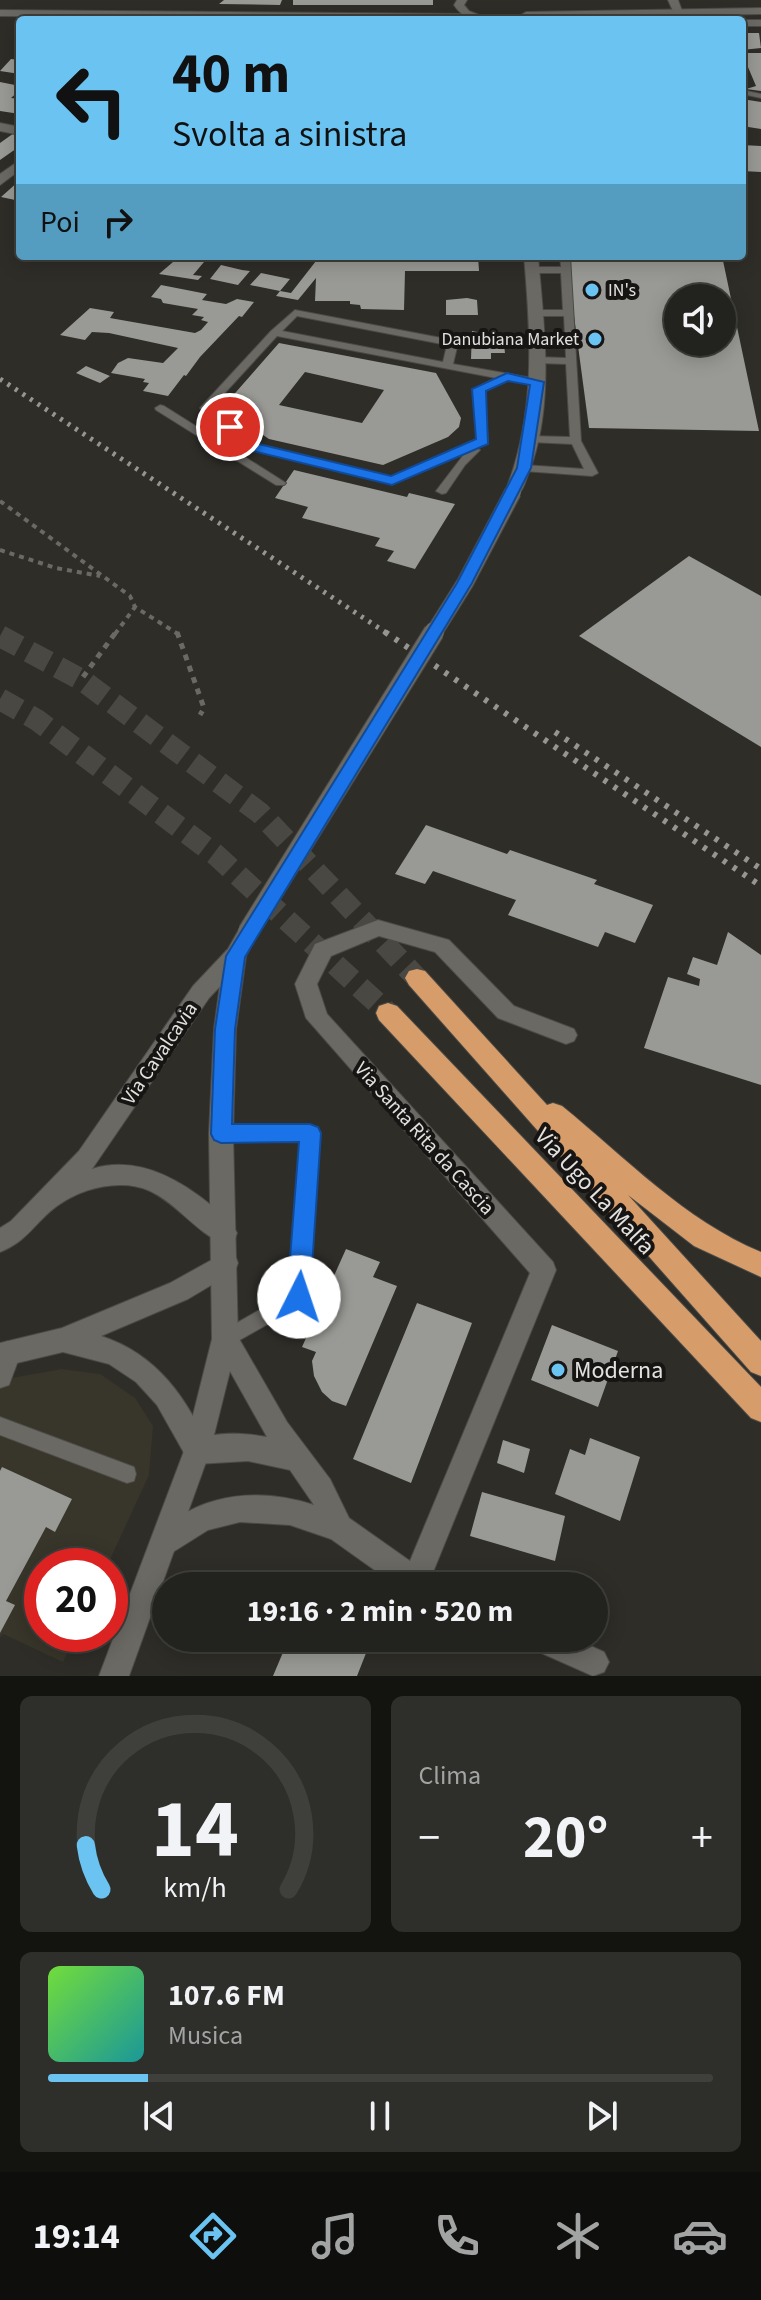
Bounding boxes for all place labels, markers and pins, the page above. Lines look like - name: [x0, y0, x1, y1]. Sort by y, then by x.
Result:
- place label: IN's: [608, 278, 636, 303]
- marker: IN's: [583, 281, 601, 299]
- place label: Danubiana Market: [441, 327, 579, 352]
- marker: Danubiana Market: [586, 330, 604, 348]
- pin: [196, 393, 264, 461]
- place label: Moderna: [574, 1353, 663, 1388]
- marker: Moderna: [549, 1361, 567, 1379]

